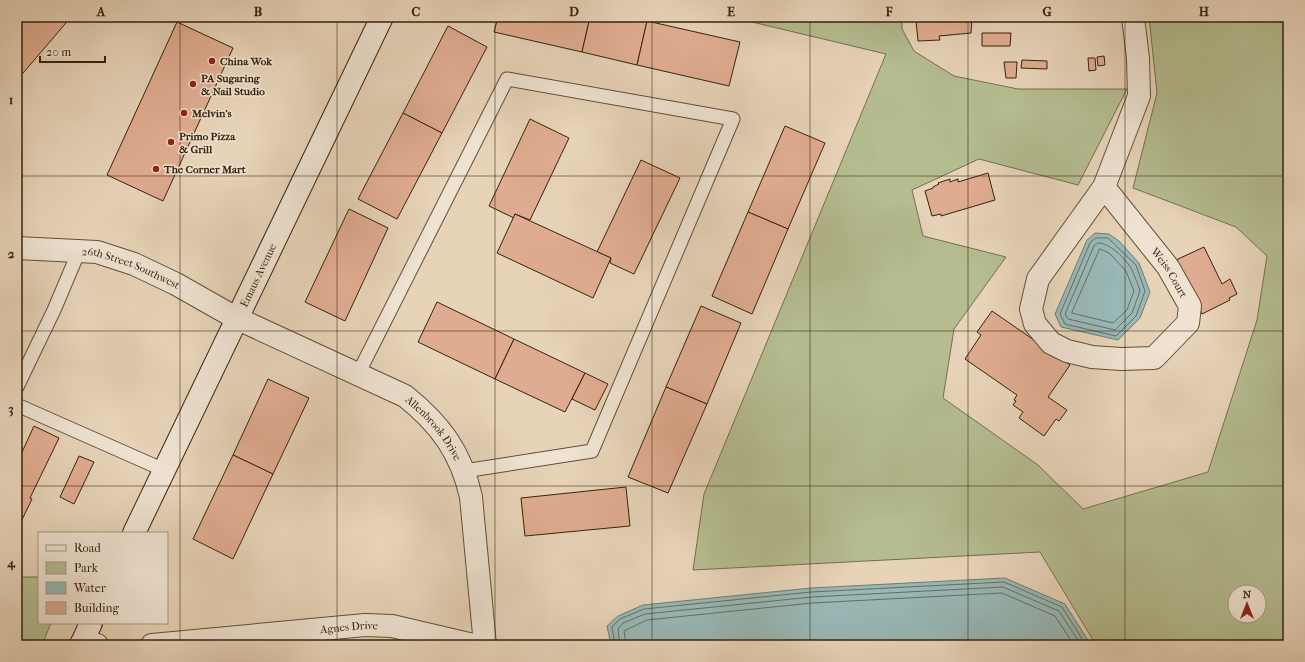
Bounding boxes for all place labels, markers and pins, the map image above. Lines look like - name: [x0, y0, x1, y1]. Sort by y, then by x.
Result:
- place label: China Wok: [220, 55, 272, 68]
- marker: China Wok: [207, 56, 217, 66]
- place label: PA Sugaring & Nail Studio: [201, 72, 265, 98]
- marker: PA Sugaring & Nail Studio: [188, 79, 198, 89]
- place label: Melvin’s: [191, 107, 232, 120]
- marker: Melvin’s: [179, 108, 189, 118]
- place label: Primo Pizza & Grill: [179, 130, 236, 156]
- marker: Primo Pizza & Grill: [166, 137, 176, 147]
- place label: The Corner Mart: [163, 163, 247, 176]
- marker: The Corner Mart: [151, 164, 161, 174]

